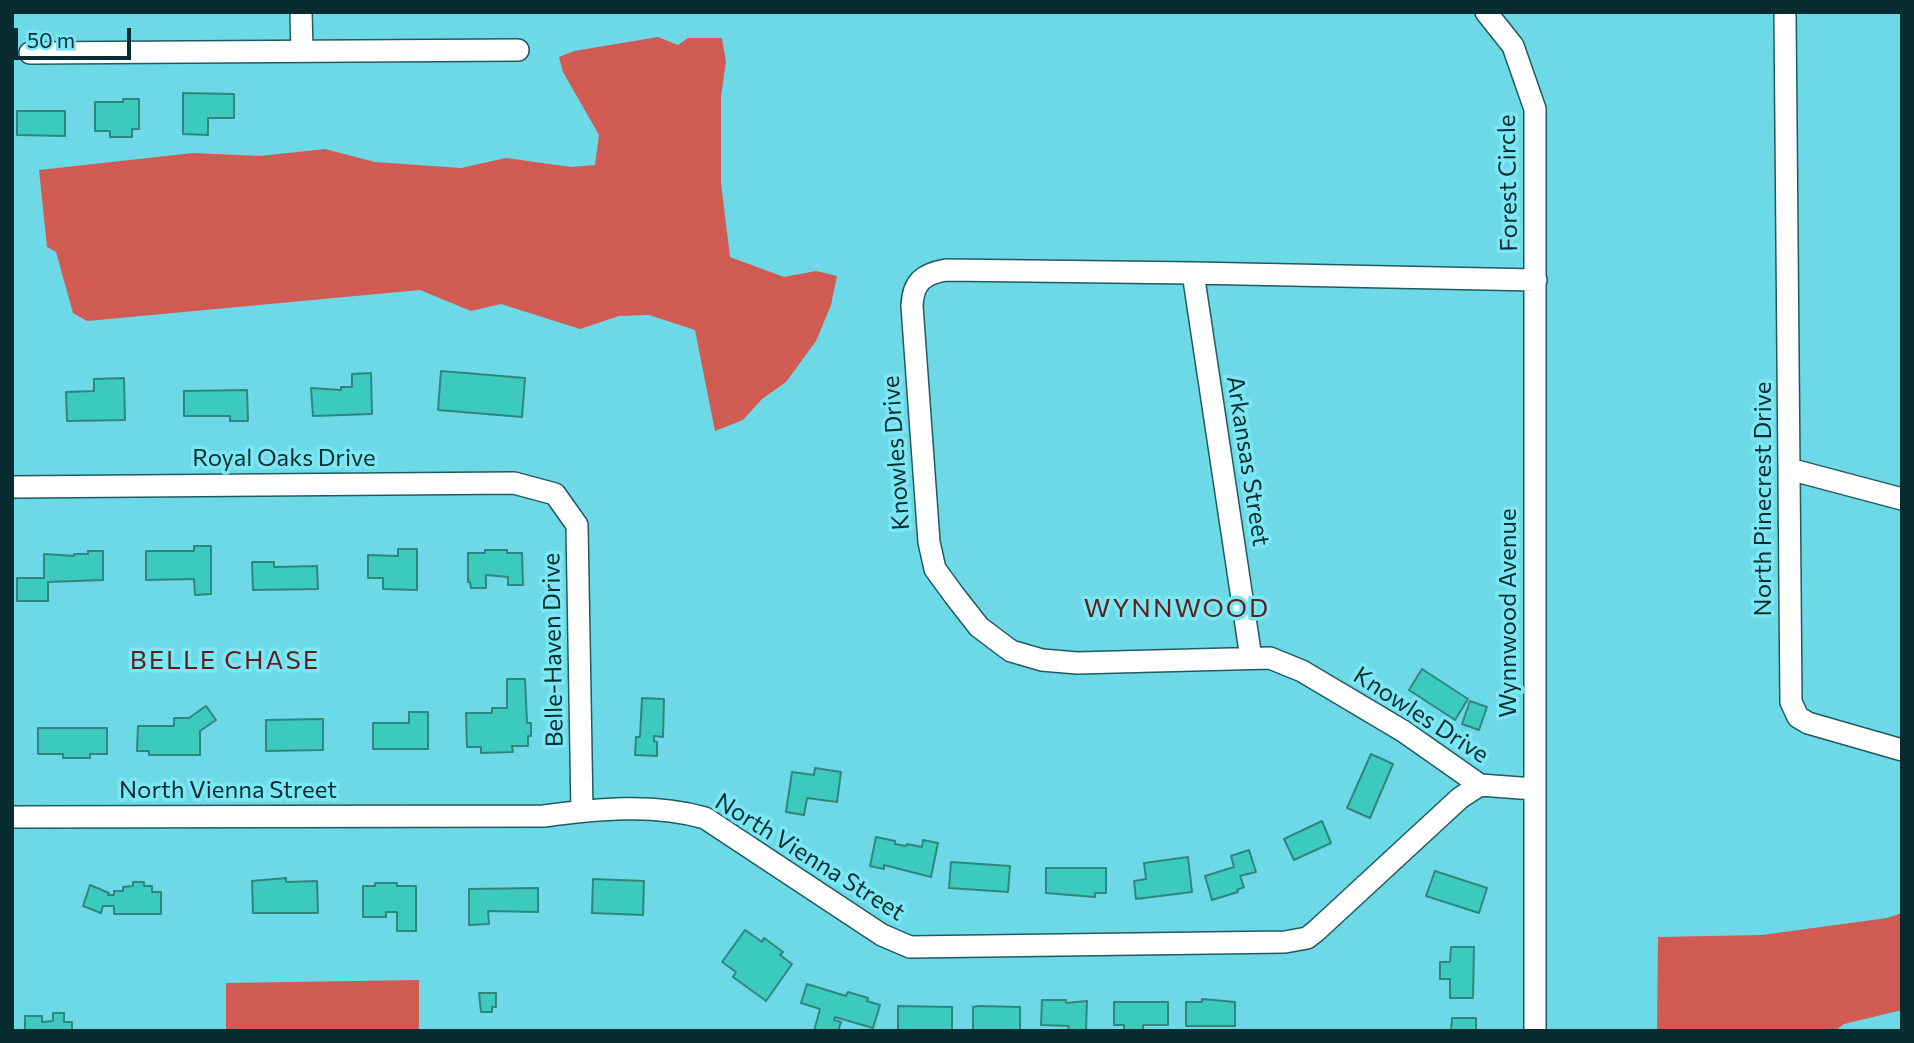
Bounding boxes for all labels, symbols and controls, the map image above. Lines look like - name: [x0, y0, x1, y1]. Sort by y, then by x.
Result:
- scale bar: [18, 14, 135, 58]
- text: 50 m: [27, 27, 75, 52]
- street label: Forest Circle: [1492, 114, 1524, 252]
- street label: Arkansas Street: [1220, 374, 1276, 548]
- street label: Knowles Drive: [876, 375, 916, 531]
- street label: North Pinecrest Drive: [1749, 382, 1777, 616]
- street label: Royal Oaks Drive: [192, 444, 376, 472]
- street label: Wynnwood Avenue: [1494, 508, 1522, 718]
- street label: Belle-Haven Drive: [537, 553, 569, 747]
- district label: WYNNWOOD: [1085, 592, 1269, 624]
- district label: BELLE CHASE: [131, 644, 319, 676]
- street label: Knowles Drive: [1348, 661, 1494, 769]
- street label: North Vienna Street: [119, 776, 337, 804]
- street label: North Vienna Street: [710, 787, 910, 927]

